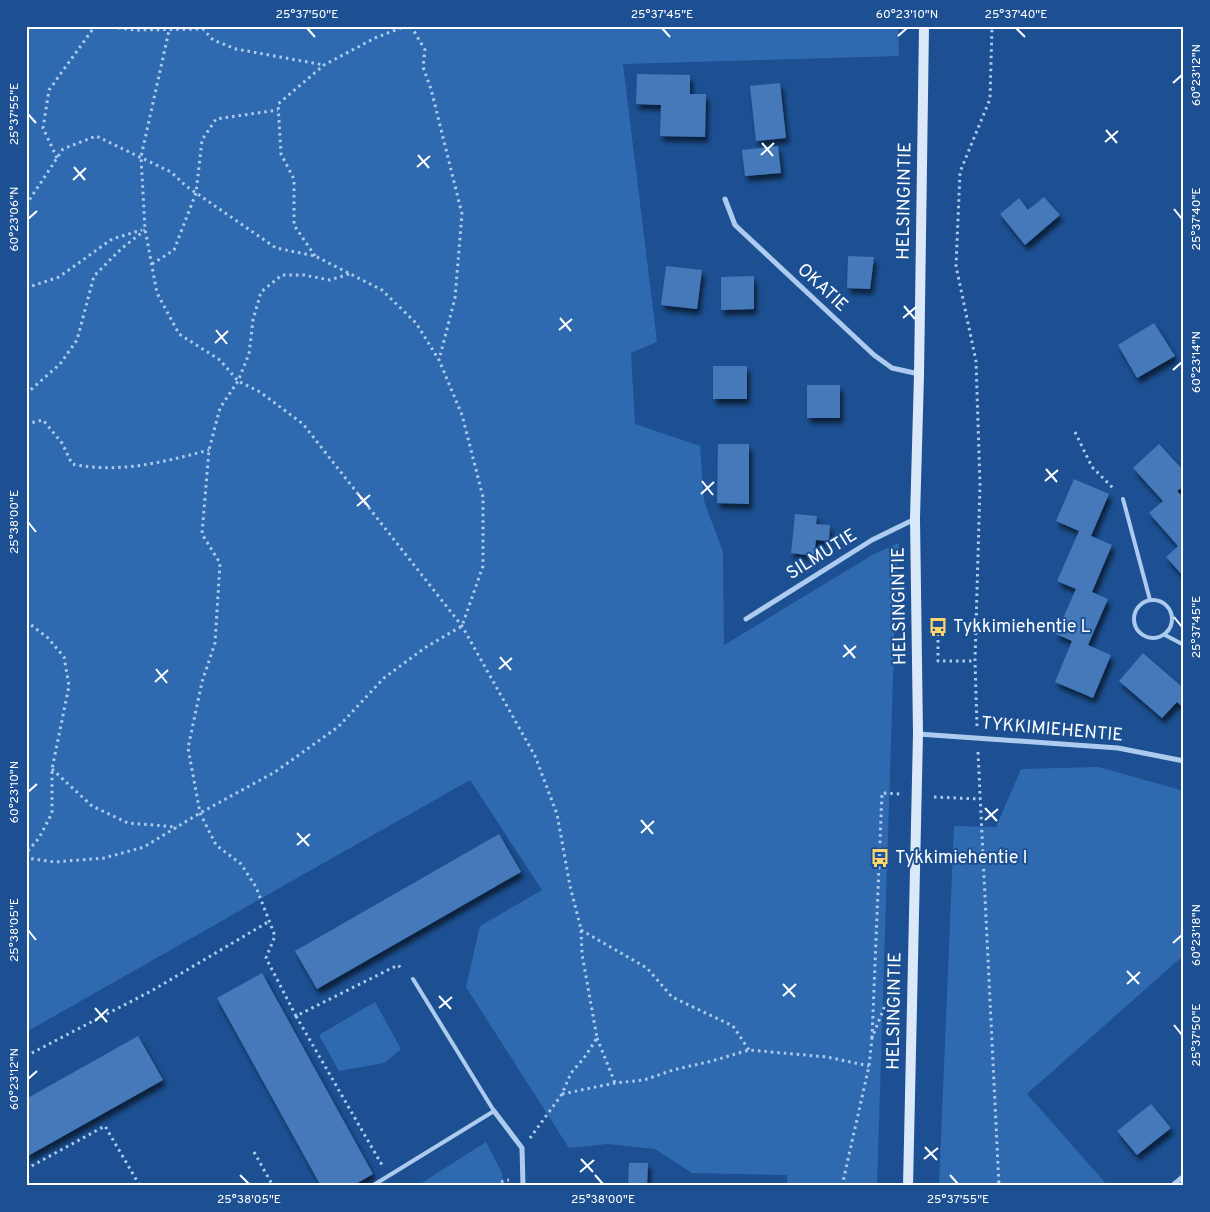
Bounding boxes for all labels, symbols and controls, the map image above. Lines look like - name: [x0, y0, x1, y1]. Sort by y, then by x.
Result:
- text: 25°37'50"E: [276, 7, 338, 23]
- text: 25°37'45"E: [631, 7, 693, 23]
- text: 60°23'10"N: [876, 7, 938, 23]
- text: 25°37'40"E: [985, 7, 1047, 23]
- text: 60°23'12"N: [1189, 44, 1205, 106]
- text: 25°37'55"E: [7, 83, 23, 145]
- street label: HELSINGINTIE: [892, 142, 918, 260]
- text: 60°23'06"N: [7, 186, 23, 252]
- text: 25°37'40"E: [1189, 188, 1205, 250]
- street label: OKATIE: [792, 259, 852, 317]
- text: 60°23'14"N: [1189, 331, 1205, 393]
- text: 25°38'00"E: [7, 490, 23, 554]
- street label: SILMUTIE: [782, 524, 862, 586]
- street label: HELSINGINTIE: [887, 547, 913, 665]
- text: 25°37'45"E: [1189, 596, 1205, 658]
- bus stop icon: Tykkimiehentie L: [927, 616, 949, 638]
- place label: Tykkimiehentie L: [953, 616, 1091, 639]
- street label: TYKKIMIEHENTIE: [980, 712, 1124, 748]
- text: 60°23'10"N: [7, 761, 23, 823]
- bus stop icon: Tykkimiehentie I: [869, 847, 891, 869]
- place label: Tykkimiehentie I: [895, 847, 1028, 870]
- text: 25°38'05"E: [7, 898, 23, 962]
- text: 60°23'18"N: [1189, 904, 1205, 966]
- street label: HELSINGINTIE: [882, 952, 908, 1070]
- text: 25°37'50"E: [1189, 1004, 1205, 1066]
- text: 60°23'12"N: [7, 1048, 23, 1110]
- text: 25°38'05"E: [217, 1192, 281, 1208]
- text: 25°38'00"E: [571, 1192, 635, 1208]
- text: 25°37'55"E: [927, 1192, 989, 1208]

